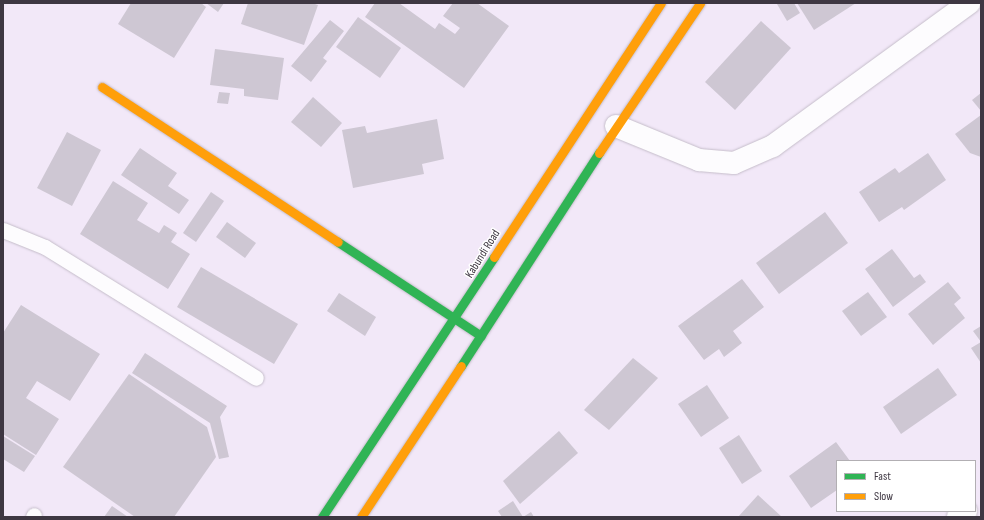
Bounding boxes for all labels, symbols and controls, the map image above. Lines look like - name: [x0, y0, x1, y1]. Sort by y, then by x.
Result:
- street label: Kabundi Road: [463, 227, 503, 281]
- legend: [836, 460, 976, 512]
- text: Fast: [874, 469, 891, 484]
- text: Slow: [874, 489, 893, 504]

